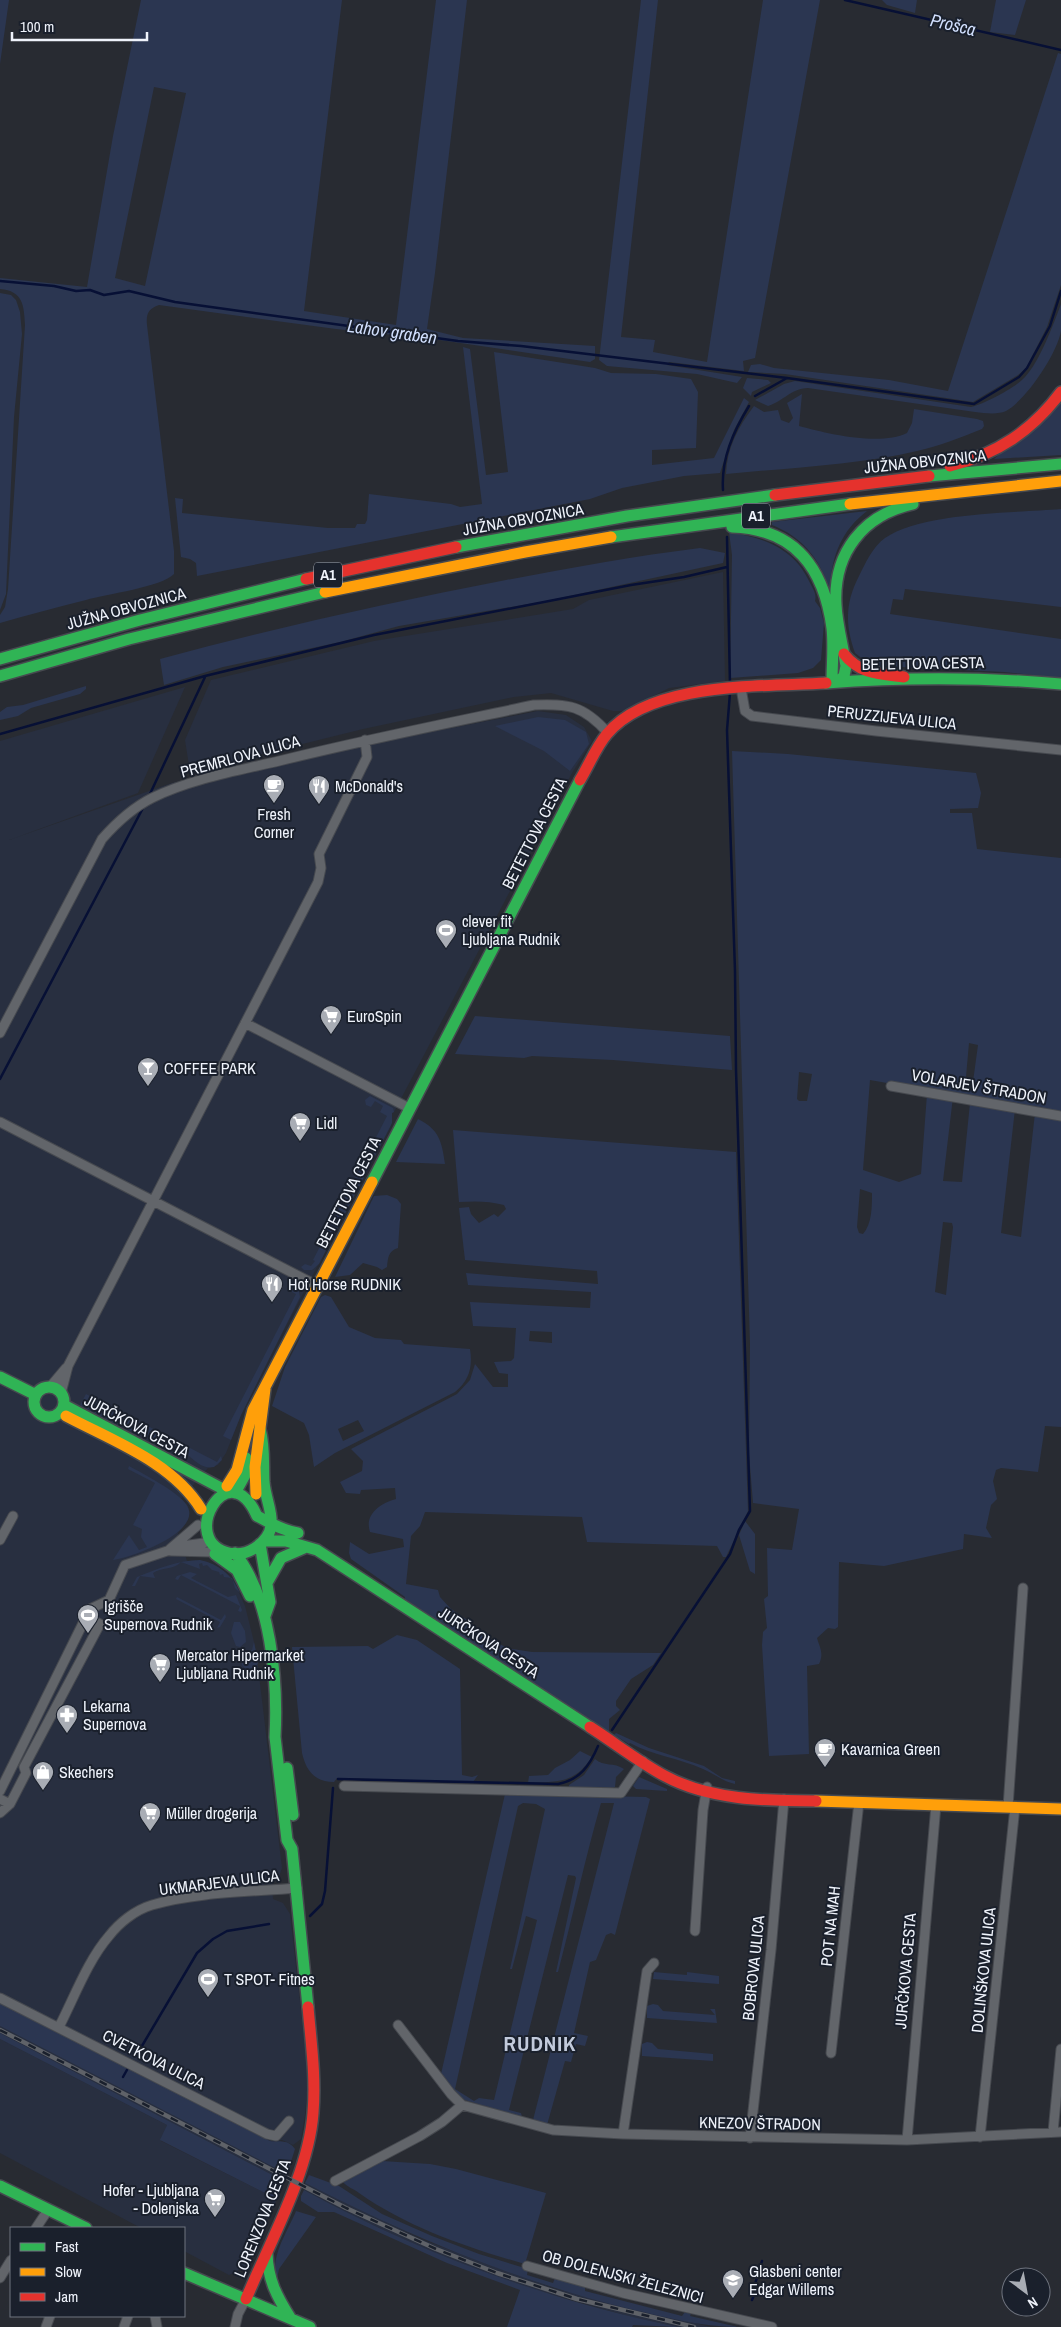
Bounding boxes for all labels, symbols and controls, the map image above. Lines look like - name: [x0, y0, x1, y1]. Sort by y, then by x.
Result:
- water label: Prošca: [928, 7, 978, 42]
- scale bar: [12, 10, 148, 42]
- text: 100 m: [20, 16, 54, 37]
- water label: Lahov graben: [346, 313, 439, 350]
- street label: JUŽNA OBVOZNICA: [863, 444, 987, 478]
- street label: JUŽNA OBVOZNICA: [461, 497, 585, 540]
- road number: A1: [742, 504, 770, 528]
- road number: A1: [314, 562, 342, 588]
- street label: JUŽNA OBVOZNICA: [64, 581, 188, 634]
- street label: BETETTOVA CESTA: [862, 651, 985, 675]
- street label: PERUZZIJEVA ULICA: [826, 699, 958, 735]
- street label: PREMRLOVA ULICA: [178, 729, 302, 783]
- cafe icon: Fresh Corner: [262, 773, 286, 804]
- street label: BETETTOVA CESTA: [496, 773, 572, 893]
- restaurant icon: McDonald's: [307, 774, 331, 805]
- place label: McDonald's: [335, 775, 403, 797]
- place label: Fresh Corner: [254, 803, 295, 843]
- place label: clever fit Ljubljana Rudnik: [462, 910, 560, 950]
- sports icon: clever fit Ljubljana Rudnik: [434, 918, 458, 949]
- supermarket icon: EuroSpin: [319, 1004, 343, 1035]
- place label: EuroSpin: [347, 1005, 402, 1027]
- bar icon: COFFEE PARK: [136, 1056, 160, 1087]
- place label: COFFEE PARK: [164, 1057, 256, 1079]
- street label: VOLARJEV ŠTRADON: [910, 1063, 1048, 1109]
- supermarket icon: Lidl: [288, 1111, 312, 1142]
- place label: Lidl: [316, 1112, 337, 1134]
- street label: BETETTOVA CESTA: [310, 1132, 386, 1252]
- restaurant icon: Hot Horse RUDNIK: [260, 1272, 284, 1303]
- place label: Hot Horse RUDNIK: [288, 1273, 401, 1295]
- street label: JURČKOVA CESTA: [81, 1389, 194, 1463]
- place label: Igrišče Supernova Rudnik: [104, 1595, 213, 1635]
- street label: JURČKOVA CESTA: [434, 1601, 544, 1683]
- sports icon: Igrišče Supernova Rudnik: [76, 1603, 100, 1634]
- place label: Mercator Hipermarket Ljubljana Rudnik: [176, 1644, 304, 1684]
- supermarket icon: Mercator Hipermarket Ljubljana Rudnik: [148, 1652, 172, 1683]
- place label: Lekarna Supernova: [83, 1695, 147, 1735]
- pharmacy icon: Lekarna Supernova: [55, 1703, 79, 1734]
- cafe icon: Kavarnica Green: [813, 1737, 837, 1768]
- place label: Kavarnica Green: [841, 1738, 940, 1760]
- shop icon: Skechers: [31, 1760, 55, 1791]
- place label: Skechers: [59, 1761, 114, 1783]
- supermarket icon: Müller drogerija: [138, 1801, 162, 1832]
- place label: Müller drogerija: [166, 1802, 258, 1824]
- street label: UKMARJEVA ULICA: [158, 1864, 281, 1900]
- street label: POT NA MAH: [815, 1885, 845, 1967]
- street label: DOLINŠKOVA ULICA: [965, 1906, 1001, 2034]
- street label: JURČKOVA CESTA: [889, 1912, 921, 2030]
- street label: BOBROVA ULICA: [737, 1914, 769, 2022]
- sports icon: T SPOT- Fitnes: [196, 1967, 220, 1998]
- place label: T SPOT- Fitnes: [224, 1968, 315, 1990]
- street label: CVETKOVA ULICA: [99, 2024, 209, 2094]
- district label: RUDNIK: [504, 2029, 576, 2058]
- street label: KNEZOV ŠTRADON: [699, 2111, 821, 2135]
- street label: LORENZOVA CESTA: [228, 2155, 296, 2280]
- place label: Hofer - Ljubljana - Dolenjska: [103, 2179, 200, 2219]
- supermarket icon: Hofer - Ljubljana - Dolenjska: [203, 2187, 227, 2218]
- legend: [10, 2227, 185, 2317]
- text: Fast: [55, 2236, 79, 2257]
- street label: OB DOLENJSKI ŽELEZNICI: [540, 2244, 706, 2308]
- place label: Glasbeni center Edgar Willems: [749, 2260, 842, 2300]
- text: Slow: [55, 2261, 82, 2282]
- north arrow: [1001, 2267, 1051, 2317]
- school or university icon: Glasbeni center Edgar Willems: [721, 2268, 745, 2299]
- text: Jam: [55, 2286, 78, 2307]
- text: N: [1025, 2293, 1041, 2313]

